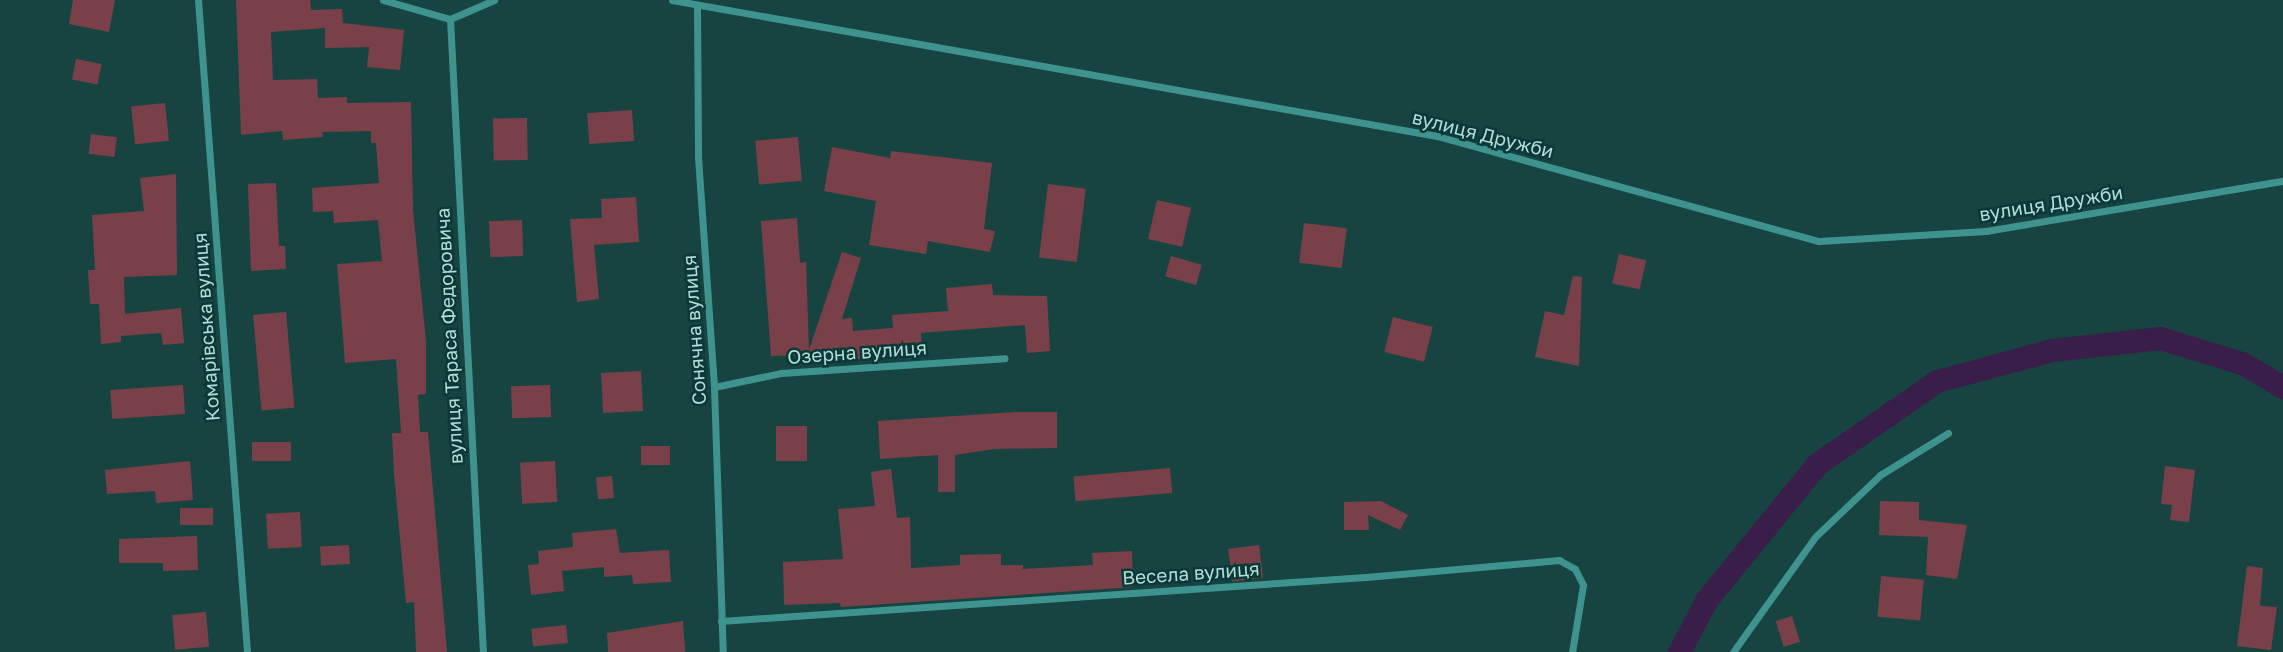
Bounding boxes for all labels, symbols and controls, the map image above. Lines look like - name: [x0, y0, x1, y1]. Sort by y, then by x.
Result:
- street label: вулиця Дружби: [1410, 105, 1556, 163]
- street label: вулиця Дружби: [1978, 180, 2124, 226]
- street label: вулиця Тараса Федоровича: [431, 207, 467, 465]
- street label: Комарівська вулиця: [188, 232, 224, 422]
- street label: Сонячна вулиця: [677, 254, 711, 406]
- street label: Озерна вулиця: [786, 336, 928, 368]
- street label: Весела вулиця: [1122, 557, 1260, 589]

